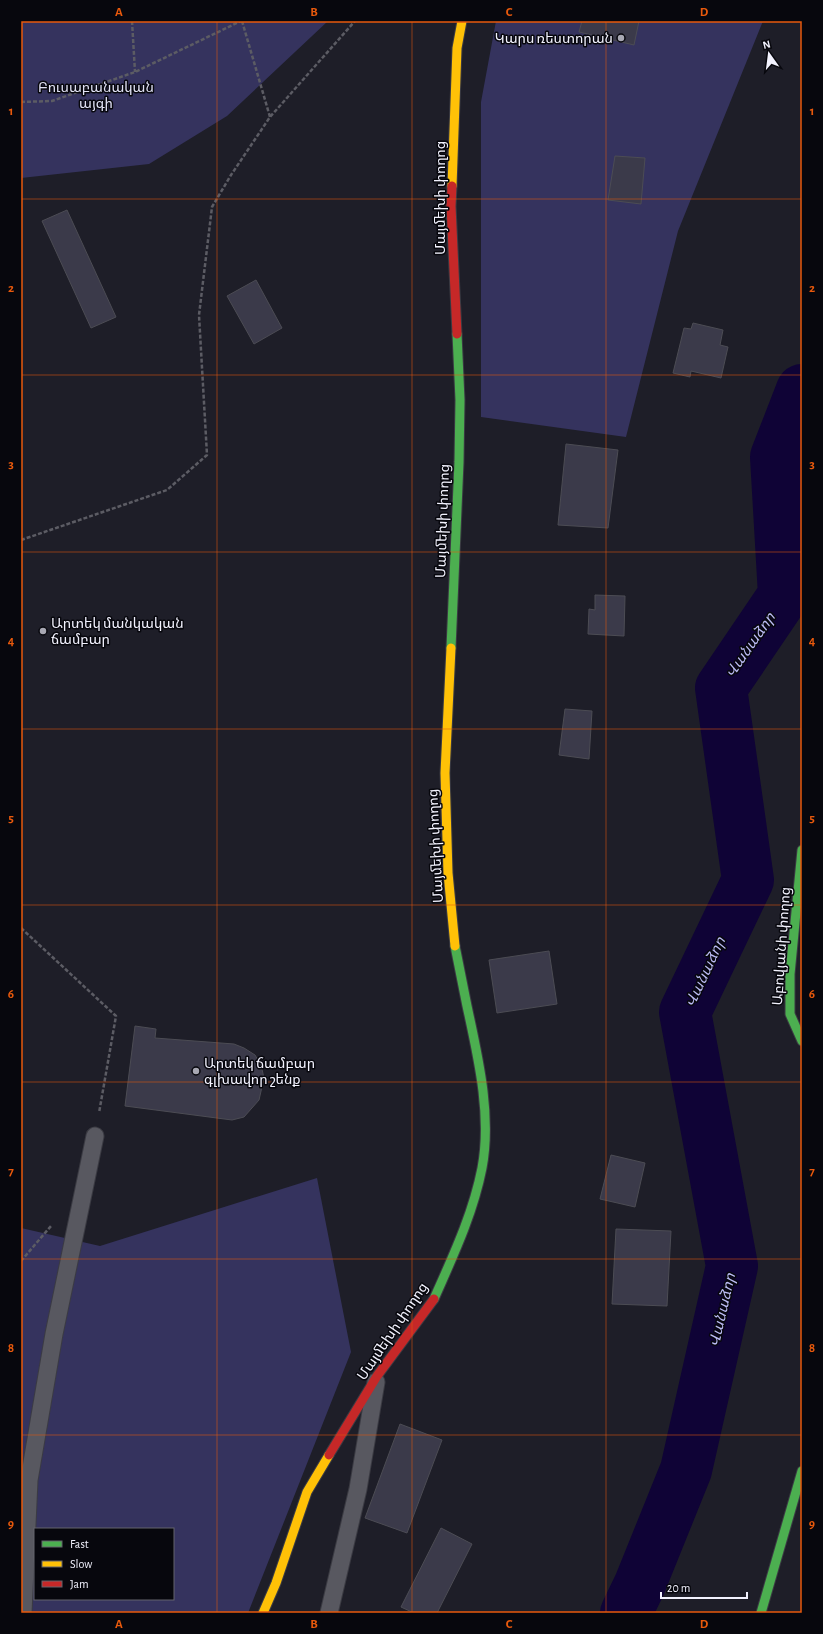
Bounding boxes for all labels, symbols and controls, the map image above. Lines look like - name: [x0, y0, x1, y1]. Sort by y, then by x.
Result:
- text: A: [115, 6, 123, 19]
- text: B: [310, 6, 318, 19]
- text: C: [506, 6, 513, 19]
- text: D: [700, 6, 709, 19]
- place label: Կարս ռեստորան: [495, 32, 613, 46]
- marker: Կարս ռեստորան: [616, 33, 626, 43]
- north arrow: [749, 34, 789, 74]
- text: N: [762, 39, 772, 51]
- park label: Բուսաբանական այգի: [38, 81, 154, 111]
- text: 1: [9, 105, 13, 118]
- text: 1: [810, 105, 814, 118]
- street label: Մայմեխի փողոց: [434, 141, 448, 255]
- text: 2: [8, 282, 14, 295]
- text: 2: [809, 282, 815, 295]
- text: 3: [8, 458, 14, 471]
- text: 3: [809, 458, 815, 471]
- street label: Մայմեխի փողոց: [434, 464, 452, 578]
- water label: Վանաձոր: [723, 609, 780, 681]
- place label: Արտեկ մանկական ճամբար: [51, 617, 184, 647]
- marker: Արտեկ մանկական ճամբար: [38, 626, 48, 636]
- text: 4: [8, 635, 15, 648]
- text: 4: [809, 635, 816, 648]
- street label: Մայմեխի փողոց: [426, 789, 446, 903]
- text: 5: [8, 812, 14, 825]
- text: 5: [809, 812, 815, 825]
- street label: Աբովյանի փողոց: [771, 886, 793, 1006]
- water label: Վանաձոր: [683, 934, 730, 1010]
- text: 6: [8, 988, 14, 1001]
- text: 6: [809, 988, 815, 1001]
- place label: Արտեկ ճամբար գլխավոր շենք: [204, 1057, 315, 1087]
- marker: Արտեկ ճամբար գլխավոր շենք: [191, 1066, 201, 1076]
- text: 7: [8, 1165, 14, 1178]
- text: 7: [809, 1165, 815, 1178]
- water label: Վանաձոր: [707, 1271, 739, 1349]
- street label: Մայմեխի փողոց: [355, 1280, 431, 1383]
- text: 8: [8, 1342, 14, 1355]
- text: 8: [809, 1342, 815, 1355]
- text: 9: [8, 1518, 14, 1531]
- text: 9: [809, 1518, 815, 1531]
- legend: [34, 1528, 174, 1600]
- text: Fast: [70, 1538, 89, 1550]
- text: Slow: [70, 1558, 92, 1570]
- scale bar: [661, 1574, 747, 1600]
- text: Jam: [70, 1578, 89, 1590]
- text: 20 m: [667, 1582, 690, 1594]
- text: A: [115, 1618, 123, 1631]
- text: B: [310, 1618, 318, 1631]
- text: C: [506, 1618, 513, 1631]
- text: D: [700, 1618, 709, 1631]

